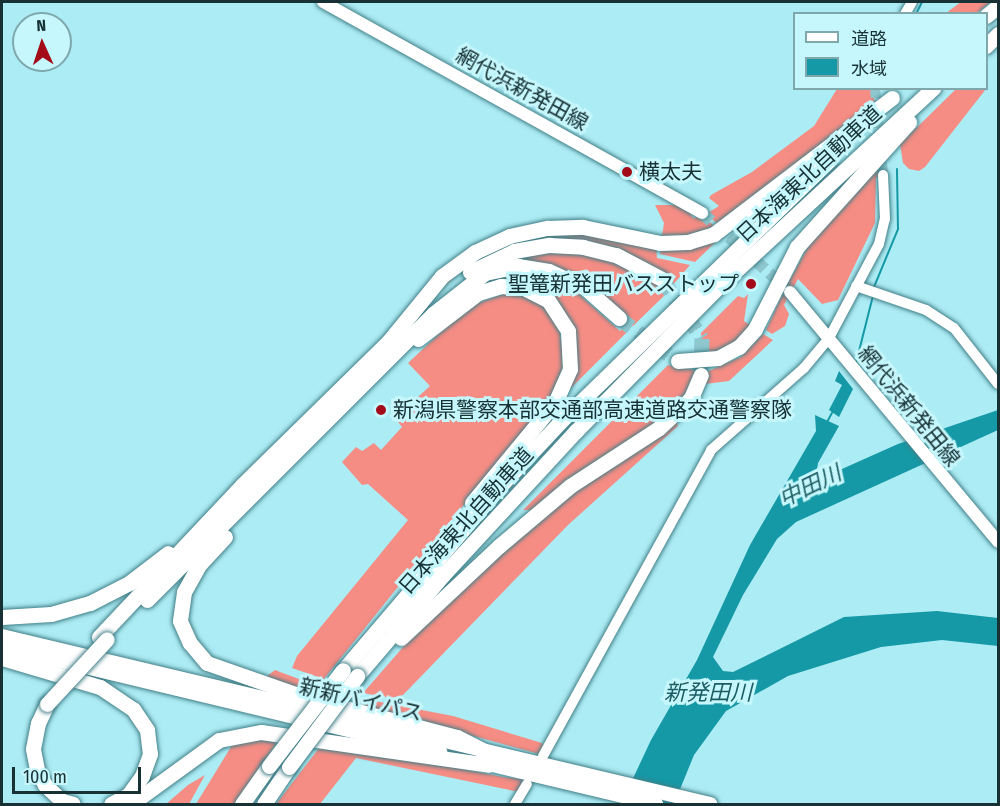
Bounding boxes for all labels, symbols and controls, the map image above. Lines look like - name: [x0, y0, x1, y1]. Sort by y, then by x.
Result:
- north arrow: [12, 12, 72, 72]
- legend: [793, 12, 988, 90]
- text: N: [36, 16, 46, 35]
- text: 道路: [851, 28, 887, 50]
- street label: 網代浜新発田線: [452, 42, 592, 136]
- text: 水域: [851, 58, 887, 80]
- street label: 日本海東北自動車道: [731, 100, 887, 248]
- place label: 横太夫: [639, 159, 702, 185]
- marker: 横太夫: [620, 165, 634, 179]
- place label: 聖篭新発田バスストップ: [508, 271, 739, 297]
- marker: 聖篭新発田バスストップ: [744, 277, 758, 291]
- street label: 網代浜新発田線: [853, 341, 965, 471]
- place label: 新潟県警察本部交通部高速道路交通警察隊: [393, 397, 792, 423]
- marker: 新潟県警察本部交通部高速道路交通警察隊: [374, 403, 388, 417]
- street label: 日本海東北自動車道: [393, 442, 539, 600]
- water label: 中田川: [775, 460, 845, 512]
- street label: 新新バイパス: [297, 674, 425, 726]
- water label: 新発田川: [664, 680, 752, 706]
- scale bar: [15, 755, 144, 793]
- text: 100 m: [23, 766, 67, 788]

